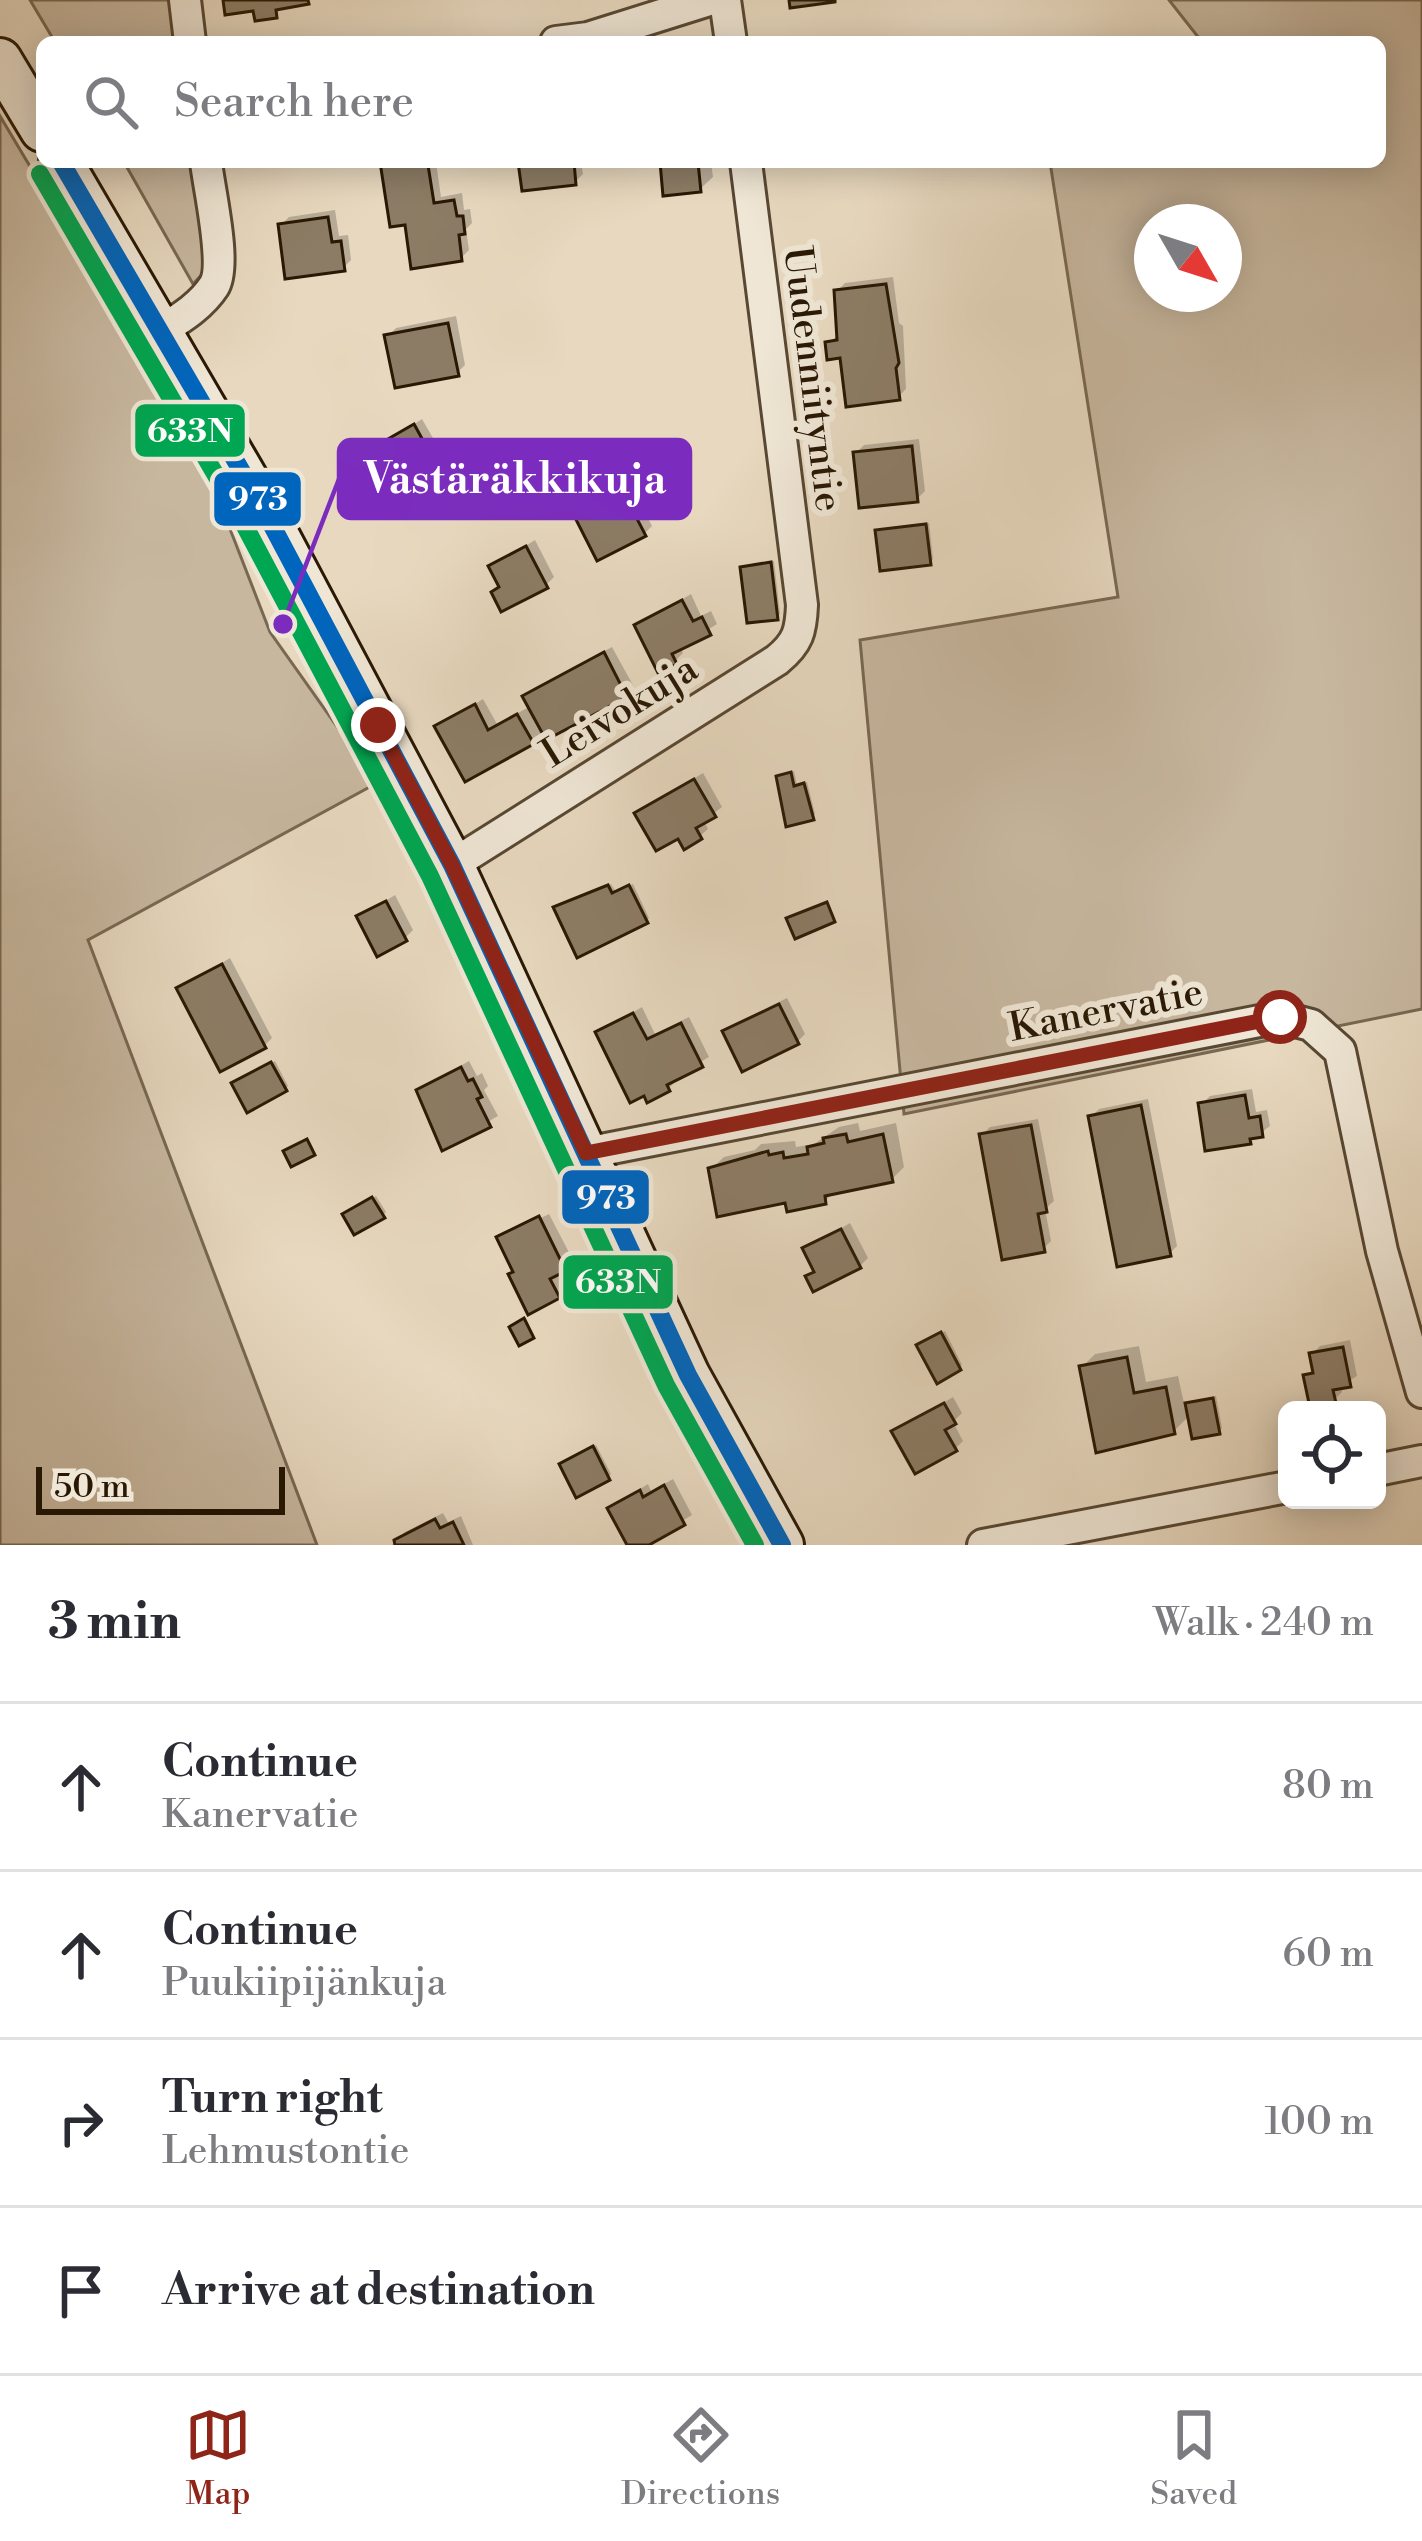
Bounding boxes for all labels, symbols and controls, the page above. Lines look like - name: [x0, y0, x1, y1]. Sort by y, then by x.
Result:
- search box: [36, 36, 1386, 168]
- icon: search: [78, 69, 144, 135]
- text: Search here: [174, 74, 414, 131]
- north arrow: [1134, 204, 1242, 312]
- street label: Uudenniityntie: [771, 244, 853, 514]
- line badge: 633N: [133, 402, 247, 459]
- text: 633N: [147, 412, 233, 453]
- callout: Västäräkkikuja: [339, 440, 690, 518]
- text: Västäräkkikuja: [362, 454, 666, 507]
- line badge: 973: [212, 470, 303, 528]
- text: 973: [228, 480, 288, 521]
- street label: Leivokuja: [533, 645, 707, 779]
- route end: [351, 698, 405, 752]
- street label: Kanervatie: [1005, 968, 1207, 1054]
- route start: [1253, 990, 1307, 1044]
- line badge: 973: [560, 1168, 651, 1226]
- text: 973: [576, 1179, 636, 1220]
- line badge: 633N: [561, 1253, 675, 1311]
- text: 633N: [575, 1263, 661, 1304]
- map controls: [1278, 1401, 1386, 1509]
- button: locate: [1278, 1401, 1386, 1509]
- scale bar: [36, 1461, 285, 1514]
- text: 50 m: [54, 1467, 130, 1508]
- text: 3 min: [48, 1591, 181, 1655]
- text: Walk · 240 m: [1153, 1599, 1374, 1648]
- text: Continue: [162, 1734, 358, 1791]
- icon: ahead: [48, 1754, 114, 1820]
- text: 80 m: [1282, 1762, 1374, 1811]
- text: Kanervatie: [162, 1791, 358, 1840]
- text: Continue: [162, 1902, 358, 1959]
- icon: ahead: [48, 1922, 114, 1988]
- text: 60 m: [1282, 1930, 1374, 1979]
- text: Puukiipijänkuja: [162, 1959, 446, 2008]
- text: Turn right: [162, 2070, 383, 2127]
- icon: right: [48, 2090, 114, 2156]
- text: 100 m: [1265, 2098, 1374, 2147]
- text: Lehmustontie: [162, 2127, 409, 2176]
- icon: arrive: [48, 2258, 114, 2324]
- text: Arrive at destination: [162, 2262, 595, 2319]
- tab: Map: [185, 2402, 251, 2515]
- tab: Directions: [621, 2402, 780, 2515]
- tab: Saved: [1150, 2402, 1237, 2515]

